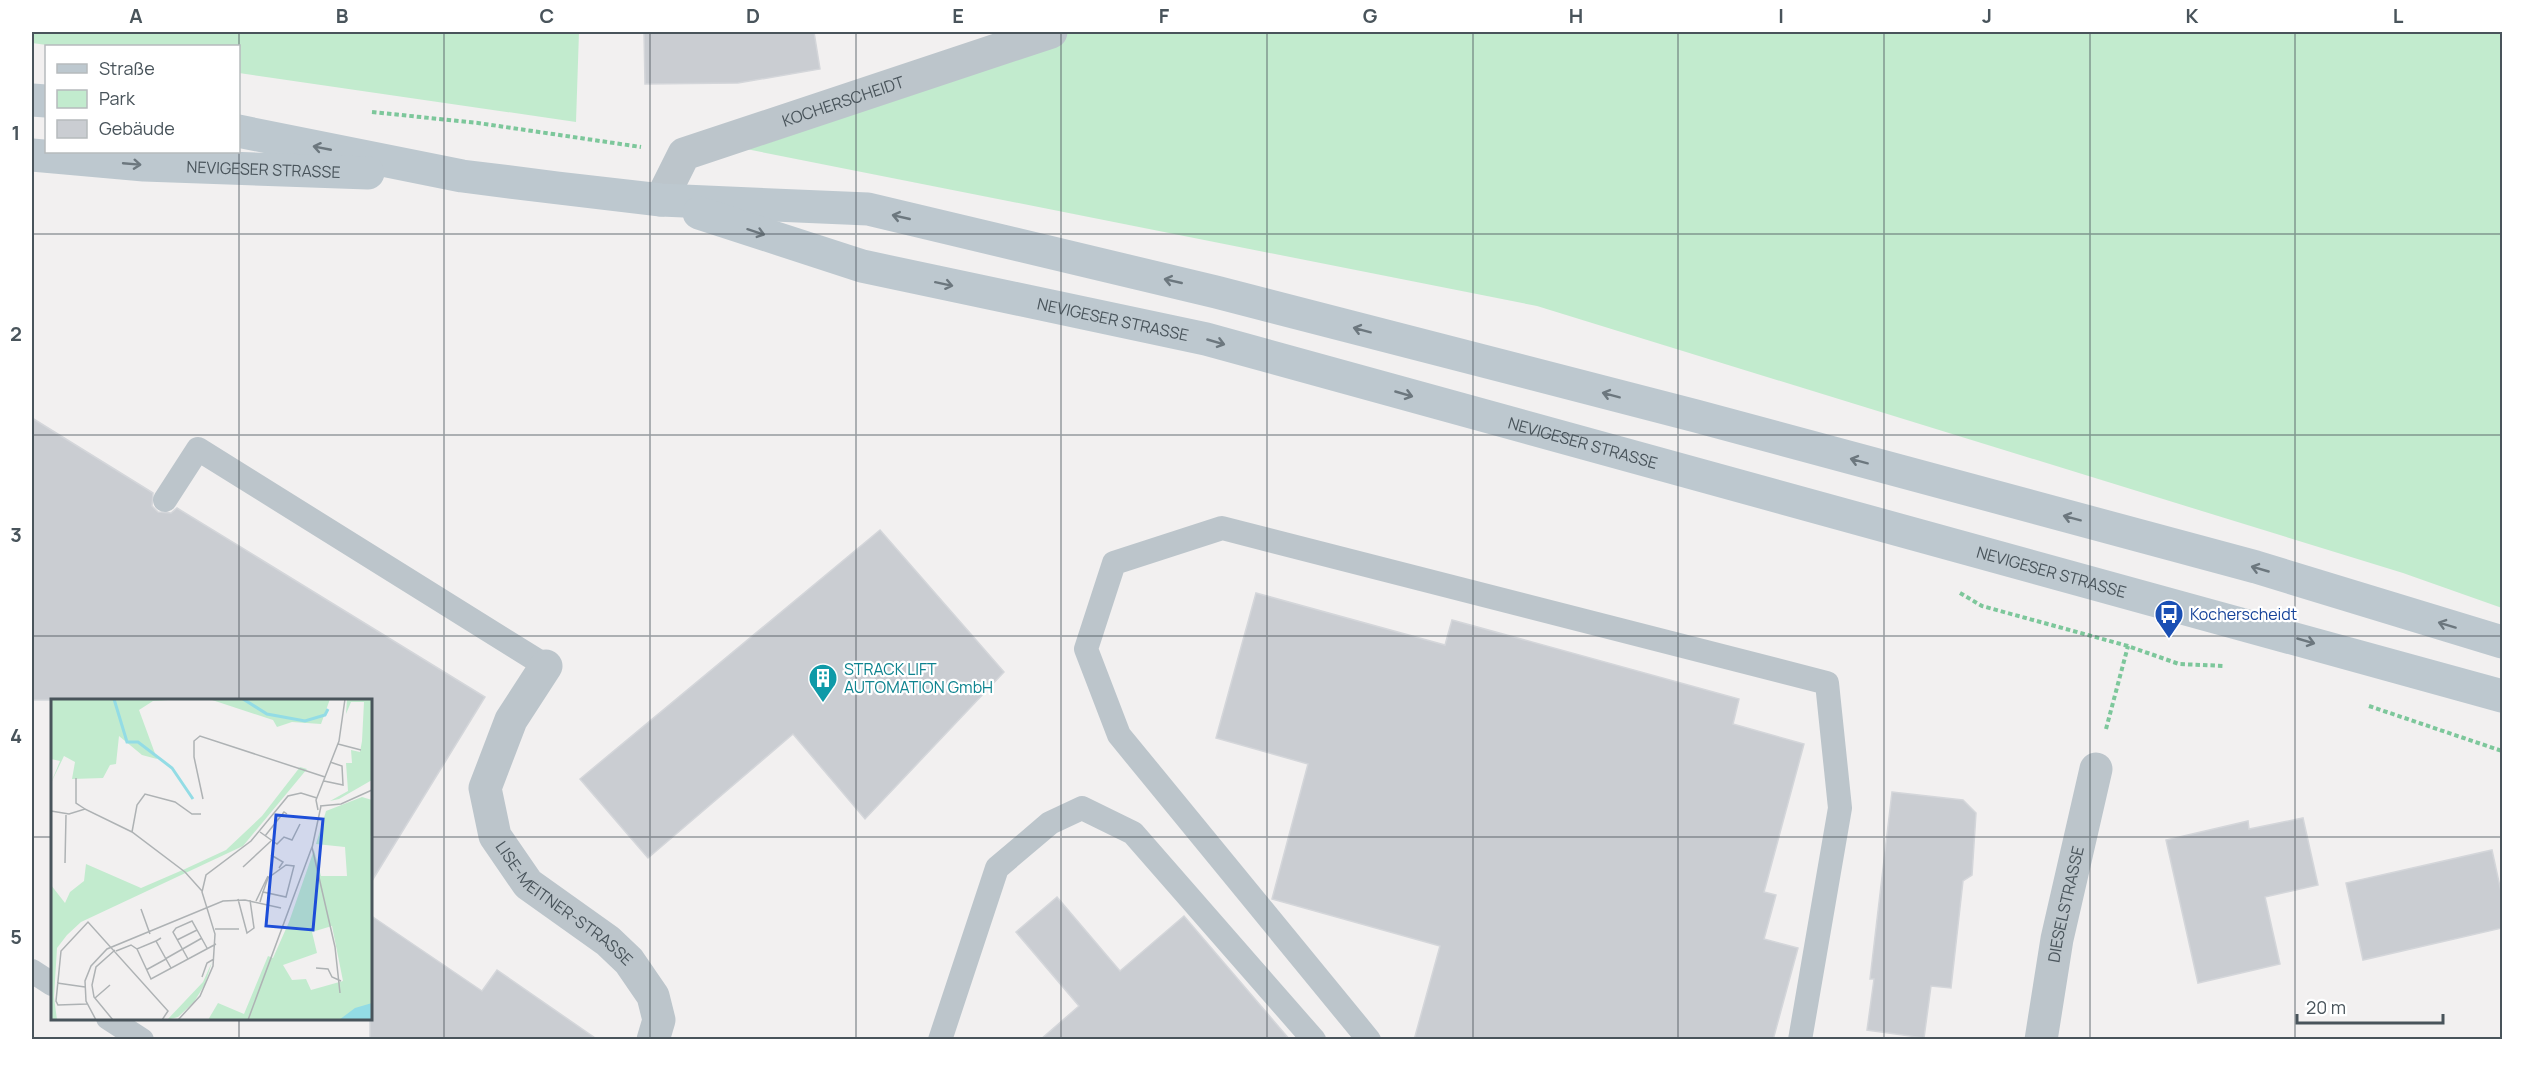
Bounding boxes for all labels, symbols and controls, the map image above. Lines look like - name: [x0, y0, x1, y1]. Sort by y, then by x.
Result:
- text: A: [129, 2, 143, 29]
- text: B: [336, 2, 349, 29]
- text: C: [540, 2, 554, 29]
- text: D: [746, 2, 760, 29]
- text: E: [952, 2, 964, 29]
- text: F: [1159, 2, 1170, 29]
- text: G: [1363, 2, 1378, 29]
- text: H: [1569, 2, 1583, 29]
- text: I: [1778, 2, 1784, 29]
- text: J: [1982, 2, 1992, 29]
- text: K: [2186, 2, 2199, 29]
- text: L: [2393, 2, 2404, 29]
- legend: [45, 45, 240, 153]
- text: Straße: [99, 56, 155, 80]
- street label: KOCHERSCHEIDT: [779, 70, 907, 132]
- text: Park: [99, 86, 136, 110]
- text: Gebäude: [99, 116, 175, 140]
- text: 1: [12, 119, 20, 146]
- one-way arrow: [313, 142, 333, 153]
- street label: NEVIGESER STRASSE: [186, 156, 341, 183]
- one-way arrow: [121, 159, 141, 170]
- one-way arrow: [892, 211, 911, 222]
- one-way arrow: [746, 227, 765, 238]
- one-way arrow: [1163, 275, 1182, 287]
- one-way arrow: [934, 278, 953, 290]
- street label: NEVIGESER STRASSE: [1035, 292, 1191, 346]
- text: 2: [10, 320, 22, 347]
- one-way arrow: [1352, 323, 1371, 335]
- one-way arrow: [1207, 337, 1226, 348]
- one-way arrow: [1602, 388, 1621, 400]
- one-way arrow: [1395, 389, 1414, 401]
- street label: NEVIGESER STRASSE: [1506, 412, 1660, 474]
- one-way arrow: [1850, 455, 1869, 467]
- one-way arrow: [2062, 512, 2081, 524]
- text: 3: [10, 521, 22, 548]
- street label: NEVIGESER STRASSE: [1974, 541, 2129, 603]
- one-way arrow: [2251, 563, 2270, 574]
- bus stop icon: Kocherscheidt: [2153, 598, 2185, 640]
- place label: Kocherscheidt: [2190, 603, 2297, 625]
- one-way arrow: [2437, 619, 2456, 630]
- one-way arrow: [2296, 635, 2315, 647]
- place label: STRACK LIFT AUTOMATION GmbH: [844, 658, 993, 698]
- building icon: STRACK LIFT AUTOMATION GmbH: [807, 662, 839, 704]
- inset map: [51, 699, 372, 1020]
- text: 4: [10, 722, 22, 749]
- street label: LISE-MEITNER-STRASSE: [491, 837, 638, 970]
- street label: DIESELSTRASSE: [2042, 844, 2089, 964]
- text: 5: [10, 923, 22, 950]
- scale bar: [2297, 987, 2442, 1025]
- text: 20 m: [2306, 995, 2346, 1019]

